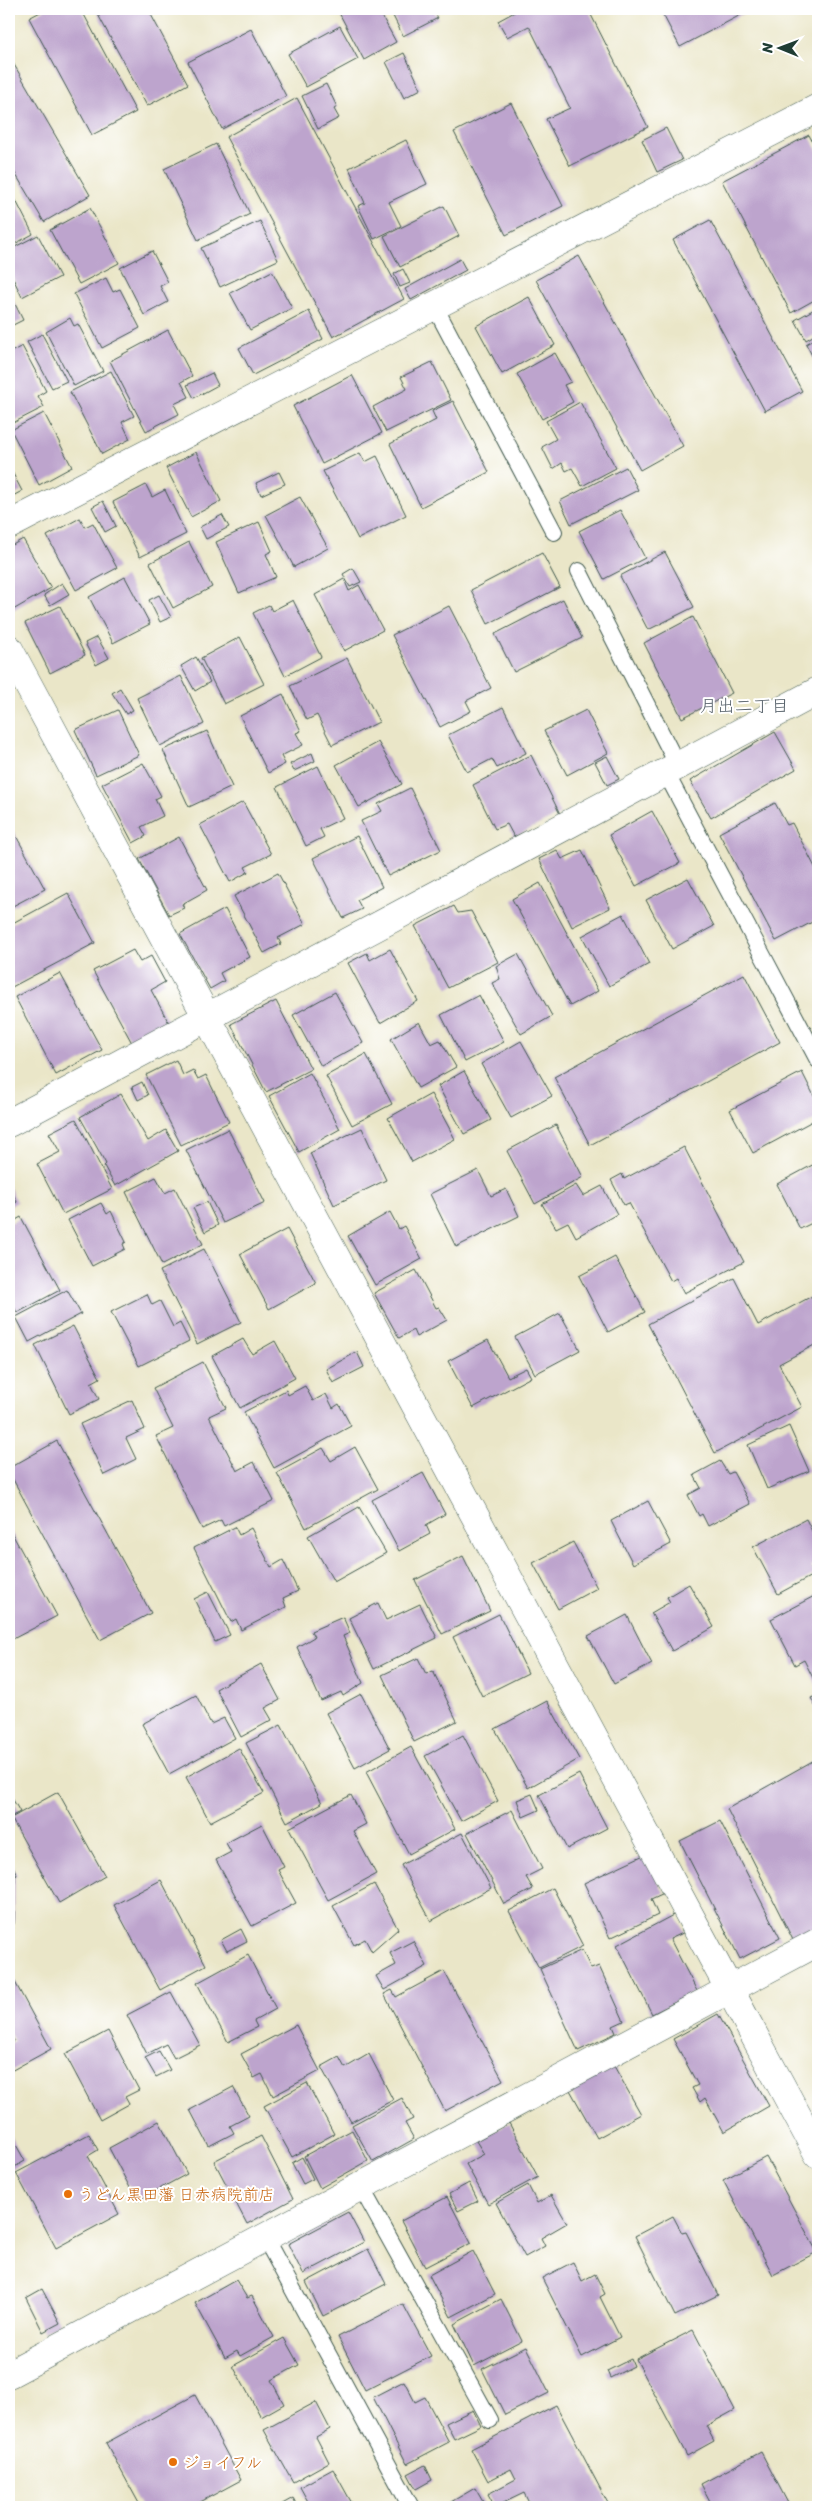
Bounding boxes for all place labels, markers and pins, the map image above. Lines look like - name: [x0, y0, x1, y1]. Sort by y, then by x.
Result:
- place label: うどん黒田藩 日赤病院前店: [78, 2180, 274, 2209]
- marker: うどん黒田藩 日赤病院前店: [62, 2188, 74, 2200]
- place label: ジョイフル: [183, 2448, 262, 2477]
- marker: ジョイフル: [167, 2456, 179, 2468]

